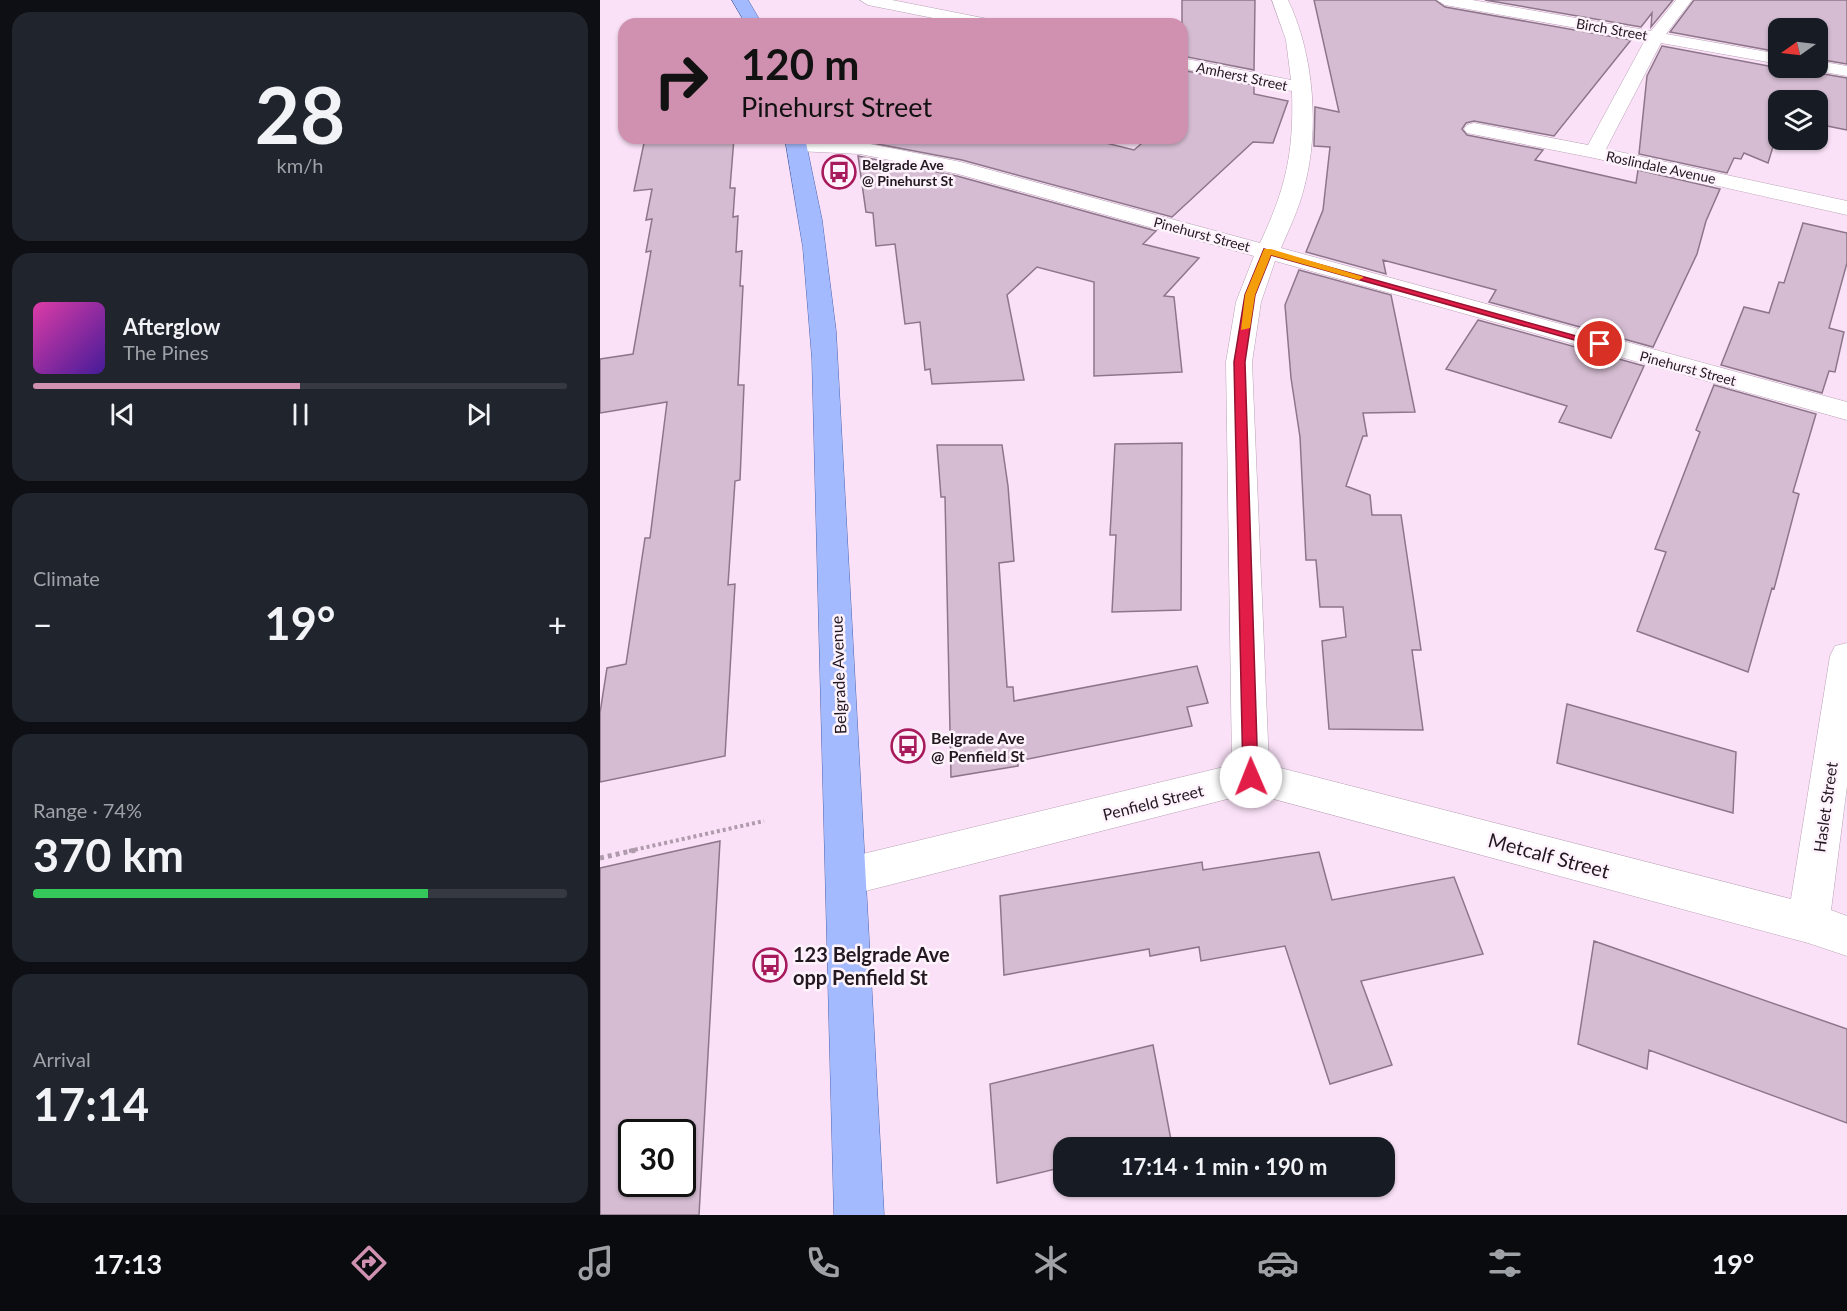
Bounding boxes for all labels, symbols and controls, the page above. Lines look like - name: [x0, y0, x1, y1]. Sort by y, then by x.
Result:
- street label: Birch Street: [1575, 14, 1649, 44]
- north arrow: [1768, 18, 1828, 78]
- map controls: [1768, 18, 1828, 150]
- text: 120 m: [741, 39, 859, 89]
- icon: right: [642, 42, 720, 120]
- street label: Amherst Street: [1195, 58, 1289, 94]
- text: 28: [255, 67, 345, 161]
- text: Pinehurst Street: [741, 90, 932, 123]
- button: layers: [1768, 90, 1828, 150]
- street label: Roslindale Avenue: [1605, 147, 1717, 187]
- text: km/h: [277, 153, 323, 177]
- bus stop icon: Belgrade Ave @ Pinehurst St: [821, 154, 857, 190]
- place label: Belgrade Ave @ Pinehurst St: [862, 156, 954, 189]
- street label: Pinehurst Street: [1152, 213, 1252, 255]
- text: Afterglow: [123, 313, 220, 340]
- pin: [1574, 318, 1625, 369]
- icon: arrive: [1583, 327, 1616, 360]
- text: The Pines: [123, 340, 209, 364]
- street label: Pinehurst Street: [1638, 347, 1738, 389]
- icon: previous: [106, 398, 139, 431]
- icon: pause: [284, 398, 317, 431]
- icon: next: [462, 398, 495, 431]
- text: Climate: [33, 566, 100, 590]
- text: 19°: [265, 596, 335, 650]
- text: −: [33, 604, 52, 644]
- text: +: [548, 604, 567, 644]
- street label: Belgrade Avenue: [826, 616, 850, 734]
- bus stop icon: Belgrade Ave @ Penfield St: [890, 728, 926, 764]
- place label: Belgrade Ave @ Penfield St: [931, 728, 1025, 765]
- position arrow: [1219, 745, 1283, 809]
- street label: Haslet Street: [1809, 760, 1841, 853]
- street label: Penfield Street: [1101, 780, 1206, 824]
- text: Range · 74%: [33, 798, 142, 822]
- street label: Metcalf Street: [1486, 827, 1612, 883]
- text: 370 km: [33, 828, 184, 882]
- place label: 123 Belgrade Ave opp Penfield St: [793, 942, 950, 989]
- bus stop icon: 123 Belgrade Ave opp Penfield St: [752, 947, 788, 983]
- text: Arrival: [33, 1047, 91, 1071]
- text: 17:14: [33, 1077, 149, 1131]
- speed limit sign: 30: [618, 1119, 696, 1197]
- text: 17:14 · 1 min · 190 m: [1121, 1153, 1327, 1180]
- icon: directions: [348, 1242, 390, 1284]
- icon: music: [575, 1242, 617, 1284]
- icon: phone: [802, 1242, 844, 1284]
- icon: climate: [1030, 1242, 1072, 1284]
- icon: car: [1257, 1242, 1299, 1284]
- icon: filters: [1484, 1242, 1526, 1284]
- text: 17:13: [93, 1247, 162, 1280]
- text: 19°: [1712, 1247, 1754, 1280]

